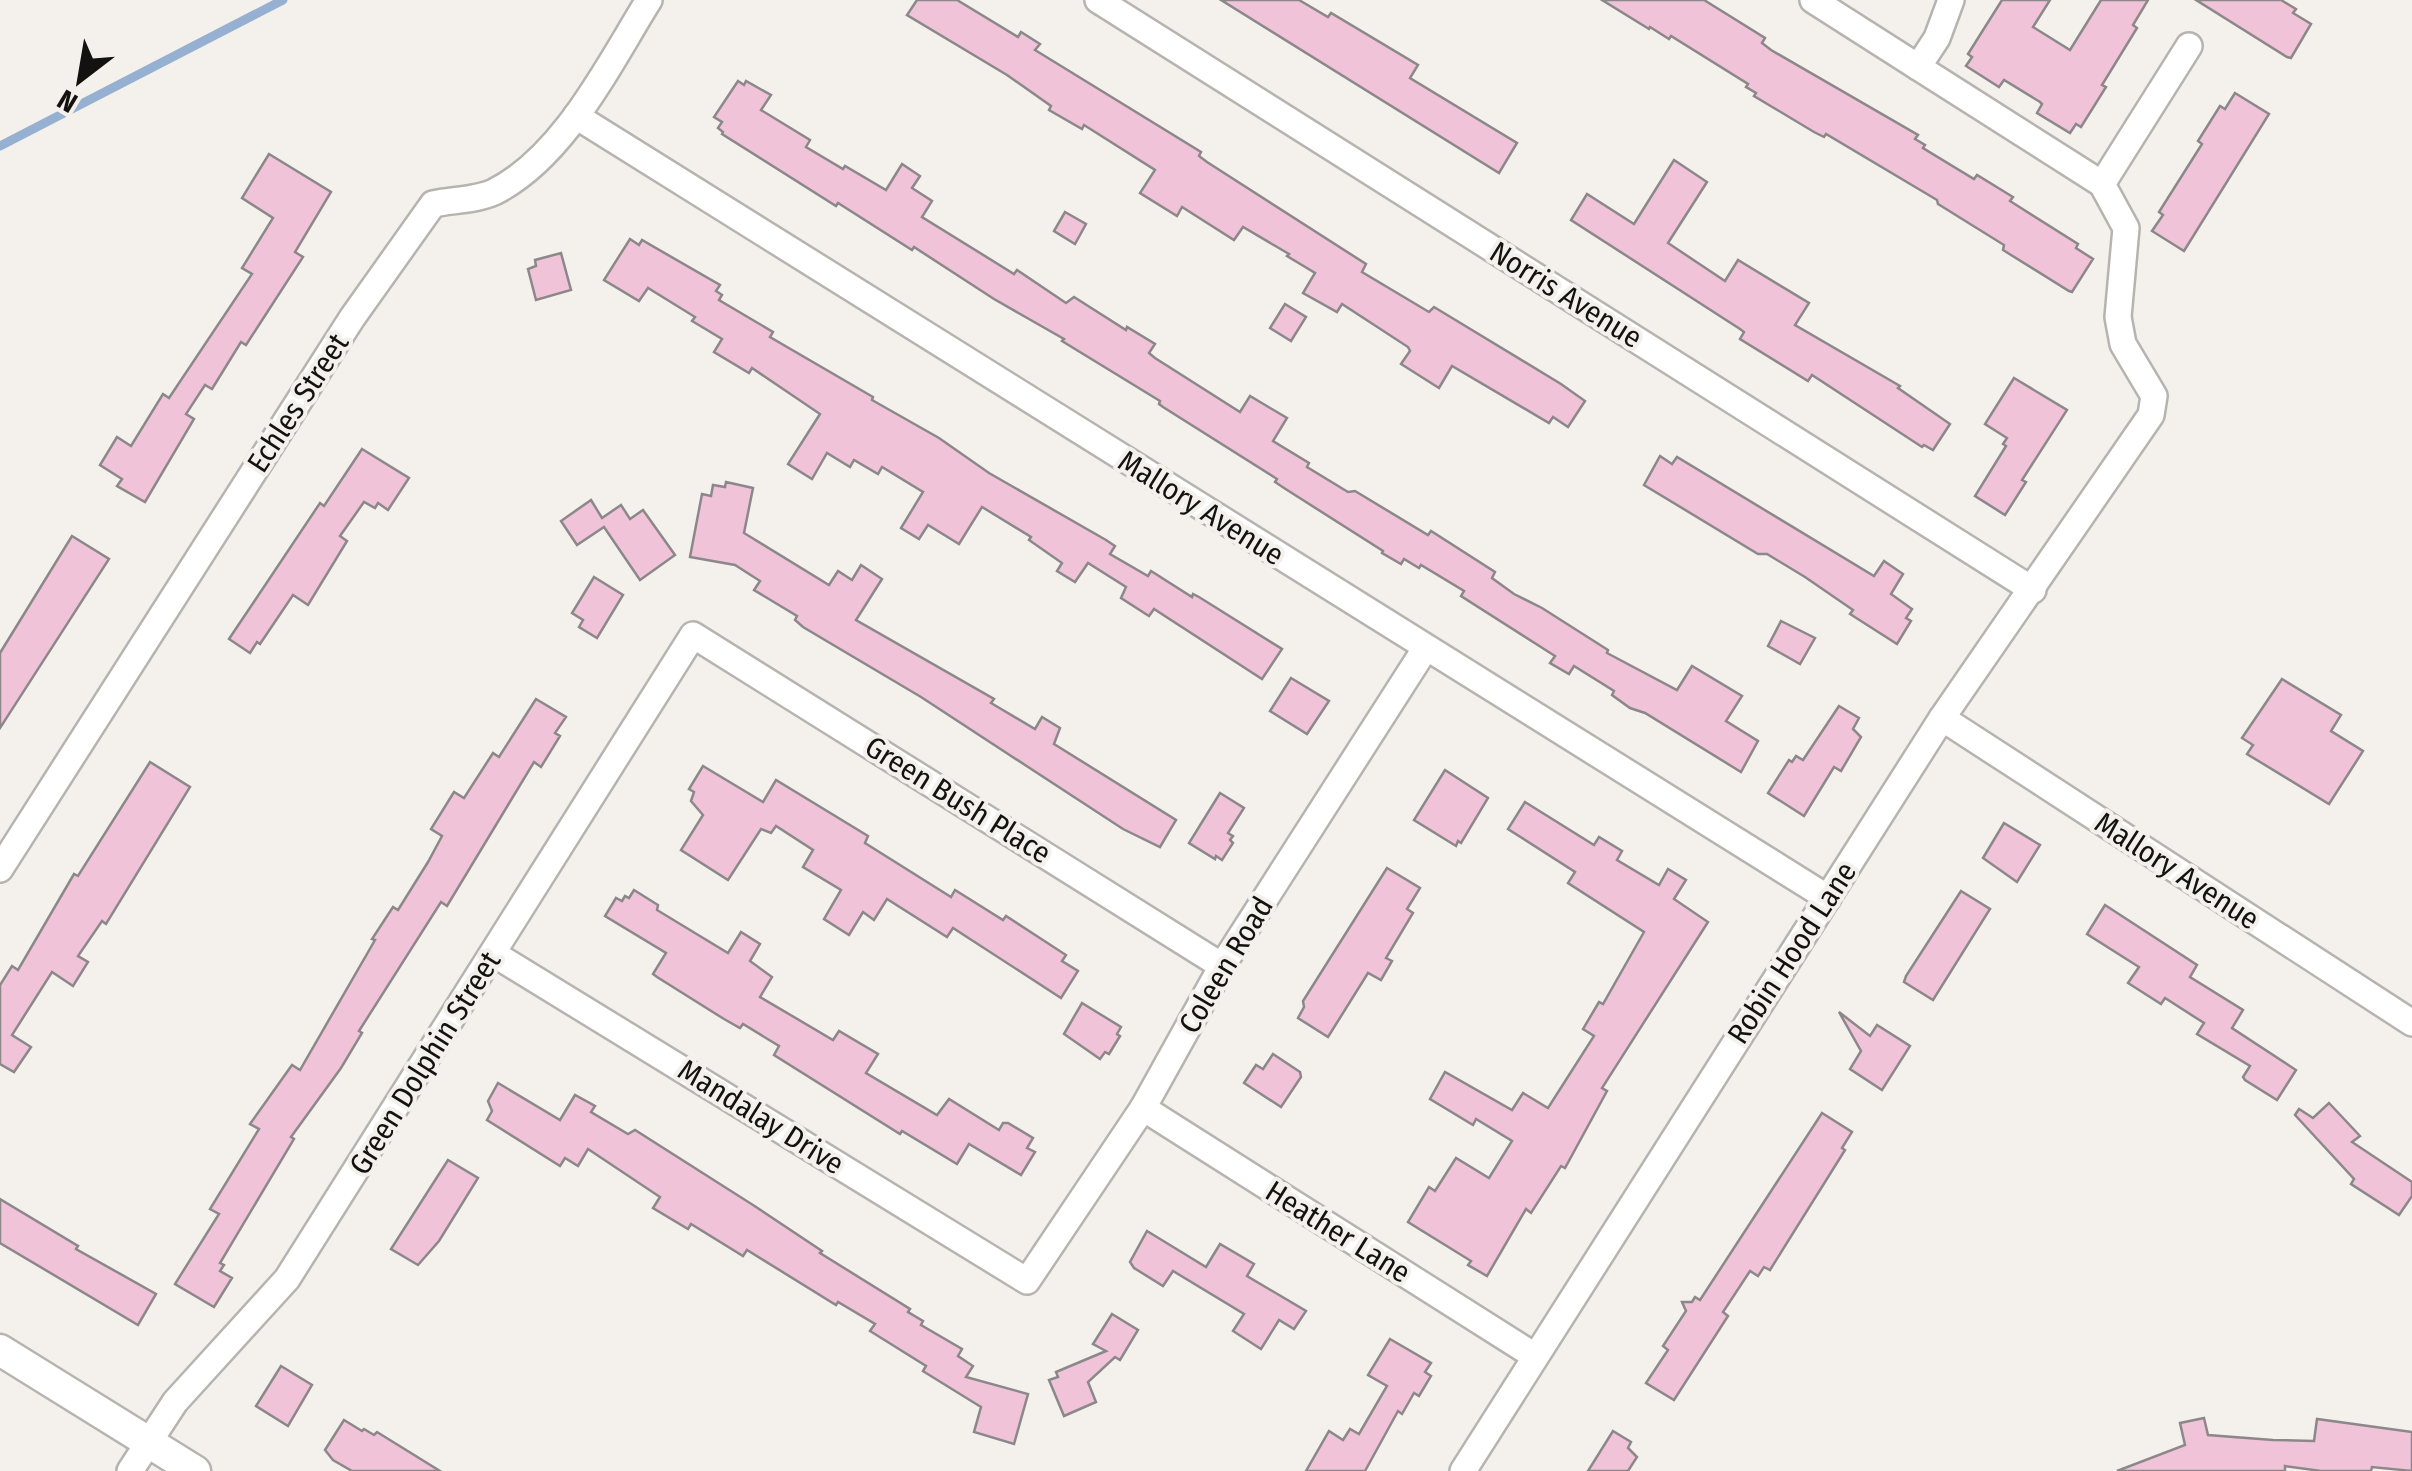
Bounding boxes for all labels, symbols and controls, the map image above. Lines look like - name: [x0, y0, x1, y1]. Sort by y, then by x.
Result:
- north arrow: [30, 30, 130, 130]
- text: N: [52, 83, 83, 119]
- street label: Norris Avenue: [1483, 234, 1649, 356]
- street label: Echles Street: [240, 327, 356, 479]
- street label: Mallory Avenue: [1112, 443, 1290, 573]
- street label: Green Bush Place: [859, 729, 1057, 871]
- street label: Mallory Avenue: [2088, 805, 2266, 937]
- street label: Robin Hood Lane: [1720, 855, 1864, 1051]
- street label: Coleen Road: [1171, 890, 1281, 1040]
- street label: Green Dolphin Street: [342, 945, 508, 1181]
- street label: Mandalay Drive: [672, 1052, 850, 1182]
- street label: Heather Lane: [1259, 1173, 1417, 1291]

